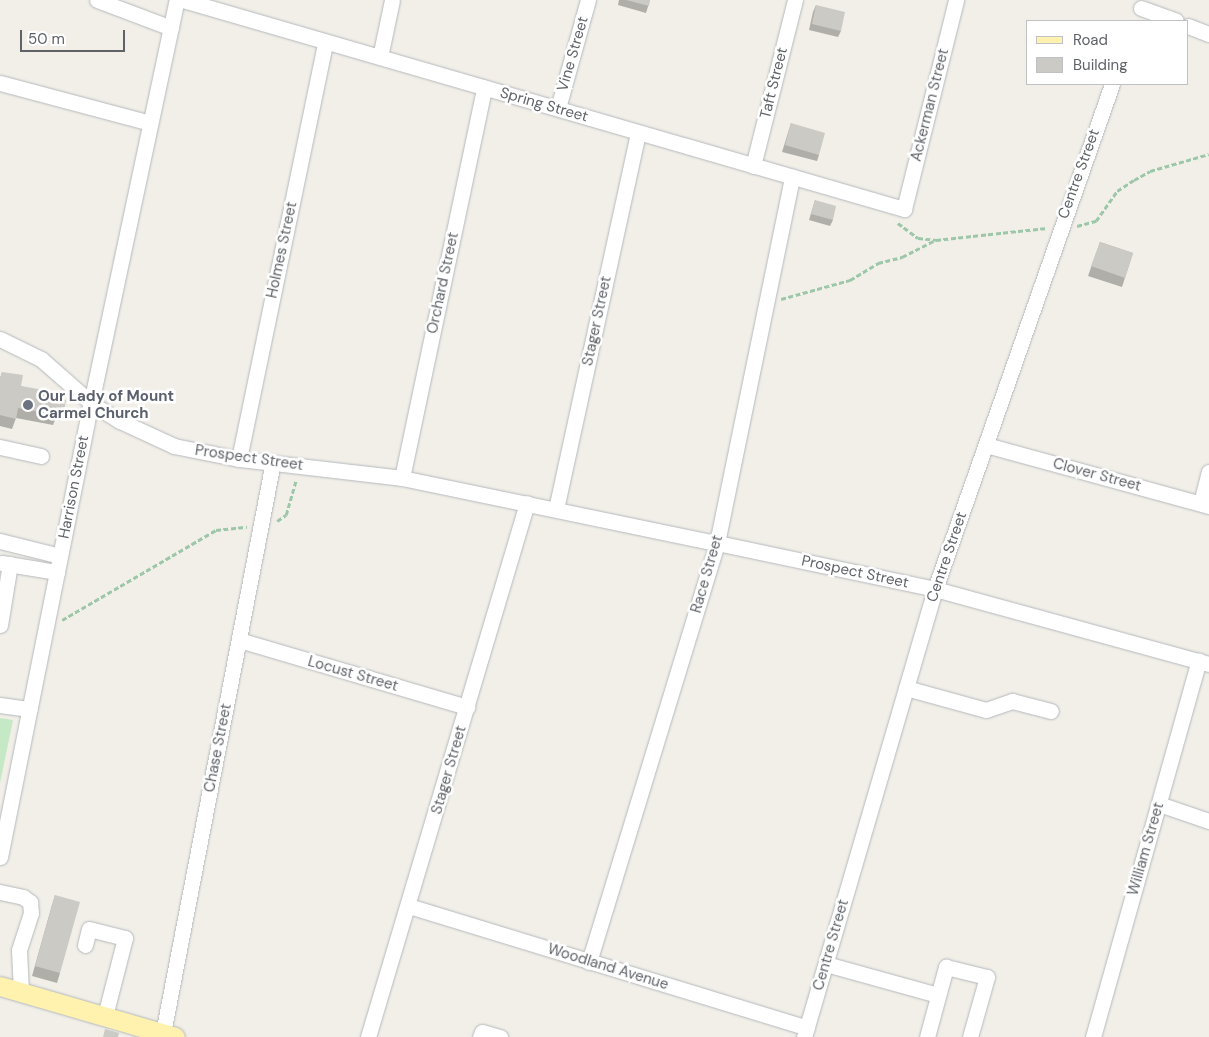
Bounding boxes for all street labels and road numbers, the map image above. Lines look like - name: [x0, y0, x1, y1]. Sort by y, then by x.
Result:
- street label: Vine Street: [554, 14, 592, 94]
- street label: Taft Street: [756, 45, 792, 121]
- street label: Ackerman Street: [907, 47, 953, 163]
- street label: Spring Street: [498, 84, 590, 126]
- street label: Centre Street: [1054, 127, 1104, 221]
- street label: Holmes Street: [263, 200, 301, 300]
- street label: Orchard Street: [423, 231, 463, 335]
- street label: Stager Street: [579, 274, 615, 368]
- street label: Harrison Street: [55, 434, 93, 540]
- street label: Prospect Street: [194, 441, 304, 475]
- street label: Clover Street: [1051, 455, 1143, 495]
- street label: Centre Street: [923, 510, 971, 604]
- street label: Race Street: [687, 533, 727, 615]
- street label: Prospect Street: [800, 552, 910, 592]
- street label: Locust Street: [306, 652, 400, 696]
- street label: Chase Street: [201, 702, 235, 794]
- street label: Stager Street: [428, 724, 470, 816]
- street label: William Street: [1124, 800, 1168, 898]
- street label: Centre Street: [809, 897, 853, 993]
- street label: Woodland Avenue: [545, 940, 671, 994]

